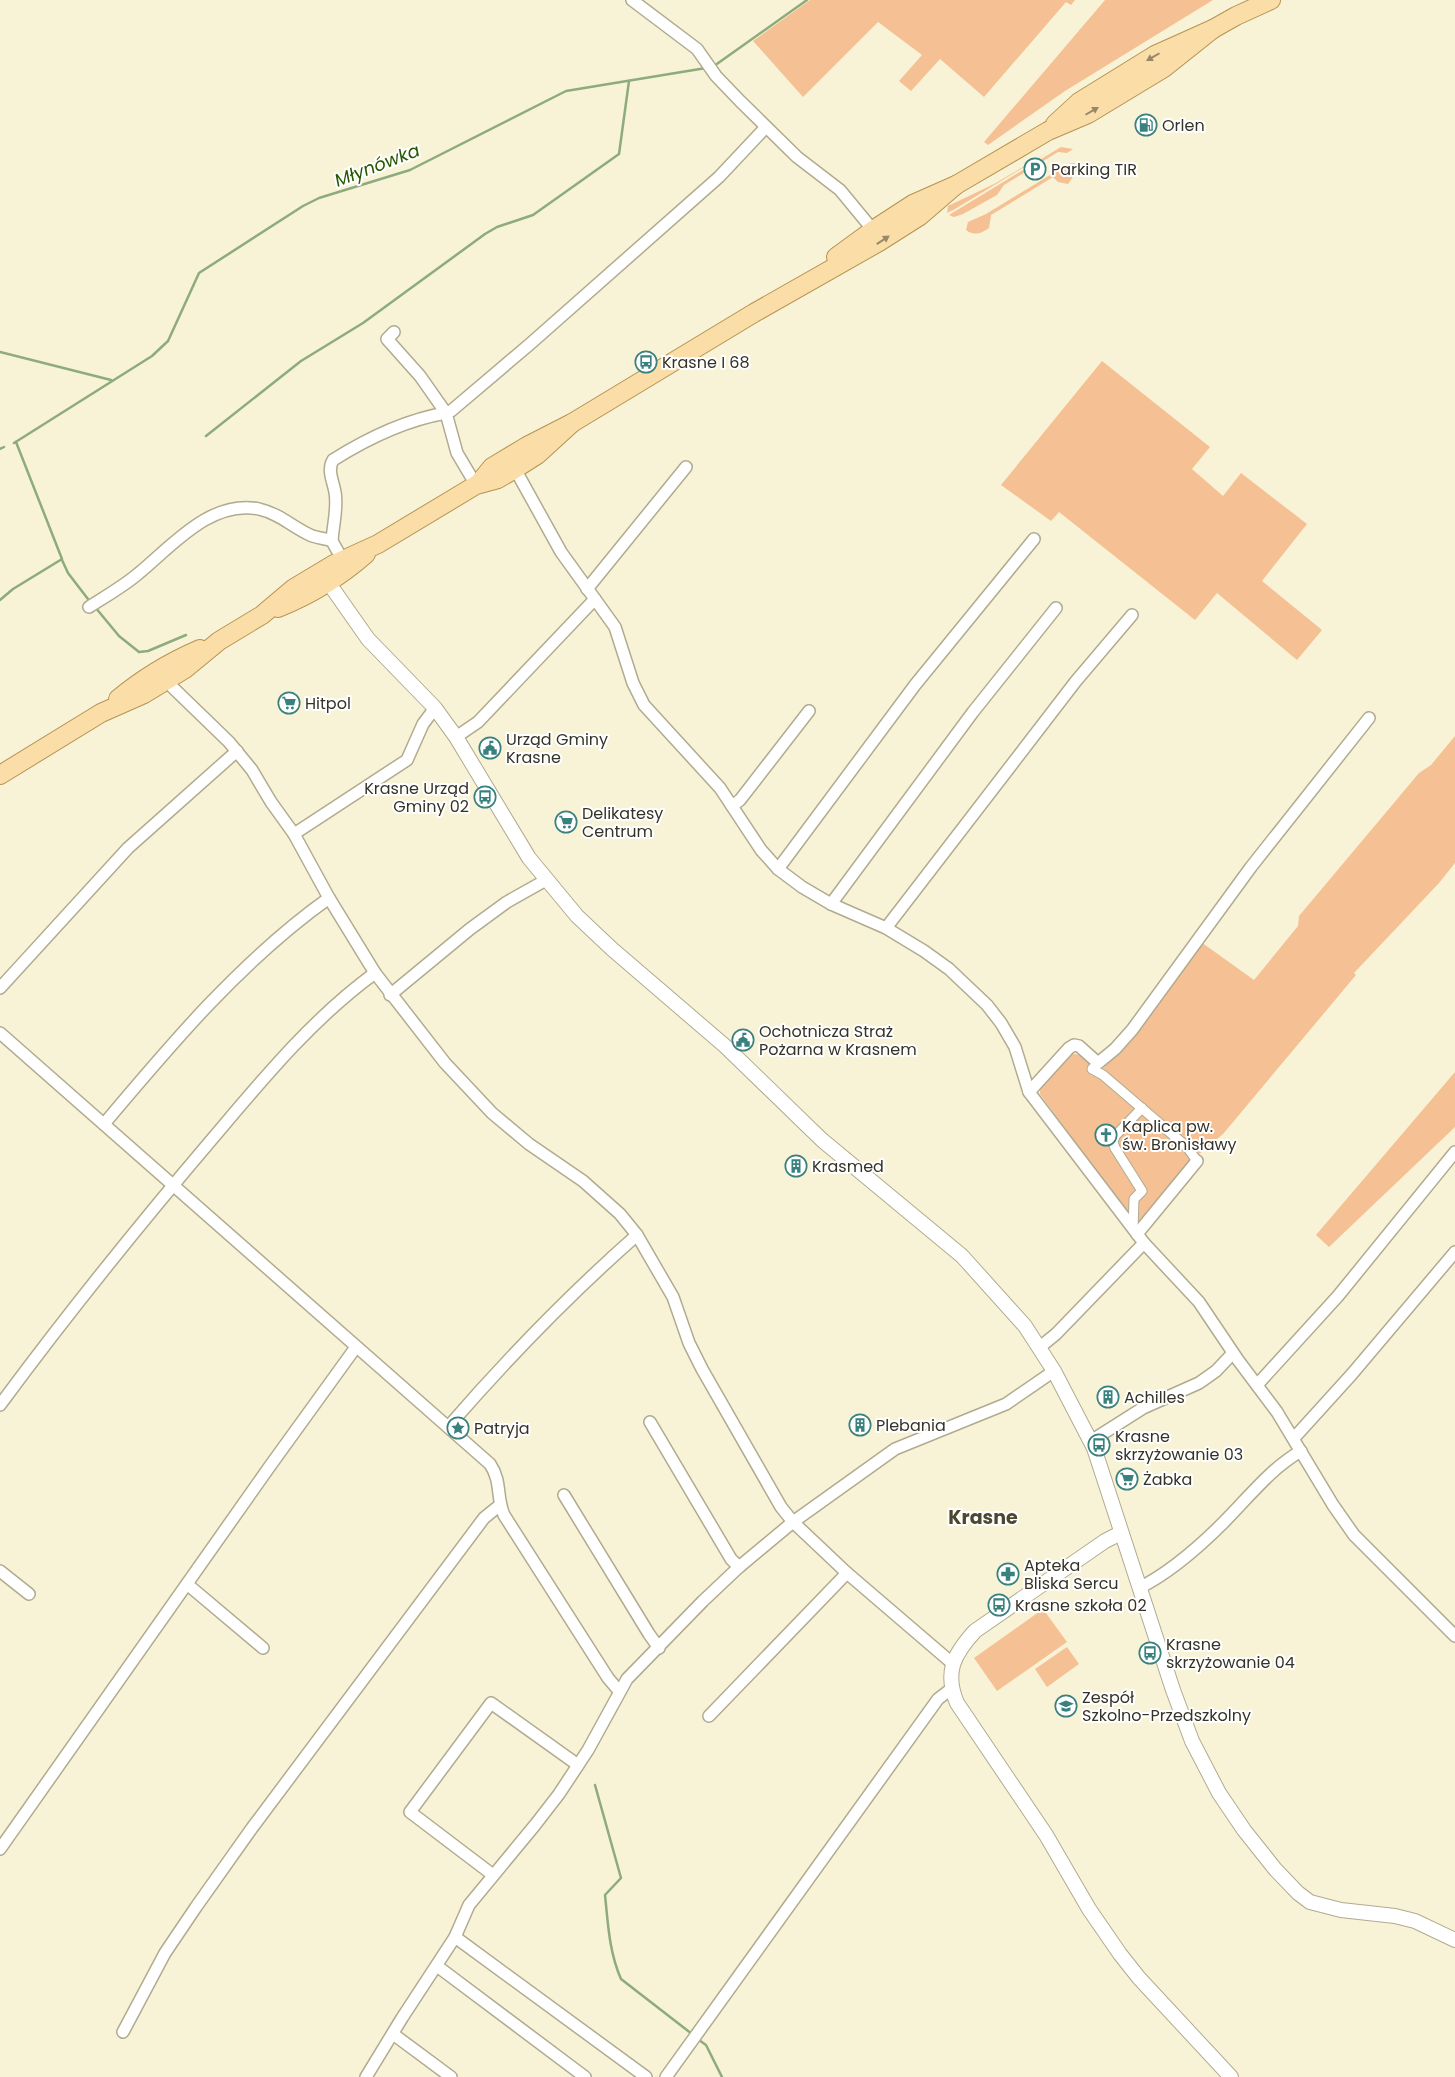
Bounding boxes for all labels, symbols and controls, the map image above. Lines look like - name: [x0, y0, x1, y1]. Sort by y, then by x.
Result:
- one-way arrow: [1146, 52, 1159, 61]
- one-way arrow: [1086, 107, 1099, 116]
- fuel station icon: Orlen: [1134, 113, 1158, 137]
- place label: Orlen: [1162, 114, 1205, 137]
- water label: Młynówka: [331, 137, 423, 193]
- parking icon: Parking TIR: [1023, 157, 1047, 181]
- place label: Parking TIR: [1051, 158, 1137, 181]
- one-way arrow: [876, 235, 889, 245]
- bus stop icon: Krasne I 68: [634, 350, 658, 374]
- place label: Krasne I 68: [662, 351, 750, 374]
- supermarket icon: Hitpol: [277, 691, 301, 715]
- place label: Hitpol: [305, 692, 351, 715]
- place label: Urząd Gminy Krasne: [506, 728, 608, 769]
- public building icon: Urząd Gminy Krasne: [478, 736, 502, 760]
- place label: Krasne Urząd Gminy 02: [364, 777, 469, 818]
- bus stop icon: Krasne Urząd Gminy 02: [473, 785, 497, 809]
- place label: Delikatesy Centrum: [582, 802, 663, 843]
- supermarket icon: Delikatesy Centrum: [554, 810, 578, 834]
- place label: Ochotnicza Straż Pożarna w Krasnem: [759, 1020, 917, 1061]
- public building icon: Ochotnicza Straż Pożarna w Krasnem: [731, 1028, 755, 1052]
- place label: Kaplica pw. św. Bronisławy: [1122, 1115, 1237, 1156]
- church icon: Kaplica pw. św. Bronisławy: [1094, 1123, 1118, 1147]
- building icon: Krasmed: [784, 1154, 808, 1178]
- place label: Krasmed: [812, 1155, 884, 1178]
- building icon: Achilles: [1096, 1385, 1120, 1409]
- place label: Achilles: [1124, 1386, 1185, 1409]
- building icon: Plebania: [848, 1413, 872, 1437]
- place label: Plebania: [876, 1414, 946, 1437]
- place icon: Patryja: [446, 1416, 470, 1440]
- place label: Patryja: [474, 1417, 530, 1440]
- place label: Krasne skrzyżowanie 03: [1115, 1425, 1243, 1466]
- bus stop icon: Krasne skrzyżowanie 03: [1087, 1433, 1111, 1457]
- supermarket icon: Żabka: [1115, 1467, 1139, 1491]
- place label: Żabka: [1143, 1468, 1192, 1491]
- district label: Krasne: [948, 1504, 1018, 1531]
- place label: Apteka Bliska Sercu: [1024, 1554, 1119, 1595]
- pharmacy icon: Apteka Bliska Sercu: [996, 1562, 1020, 1586]
- bus stop icon: Krasne szkoła 02: [987, 1593, 1011, 1617]
- place label: Krasne szkoła 02: [1015, 1594, 1147, 1617]
- place label: Krasne skrzyżowanie 04: [1166, 1633, 1295, 1674]
- bus stop icon: Krasne skrzyżowanie 04: [1138, 1641, 1162, 1665]
- place label: Zespół Szkolno-Przedszkolny: [1082, 1686, 1251, 1727]
- school or university icon: Zespół Szkolno-Przedszkolny: [1054, 1694, 1078, 1718]

